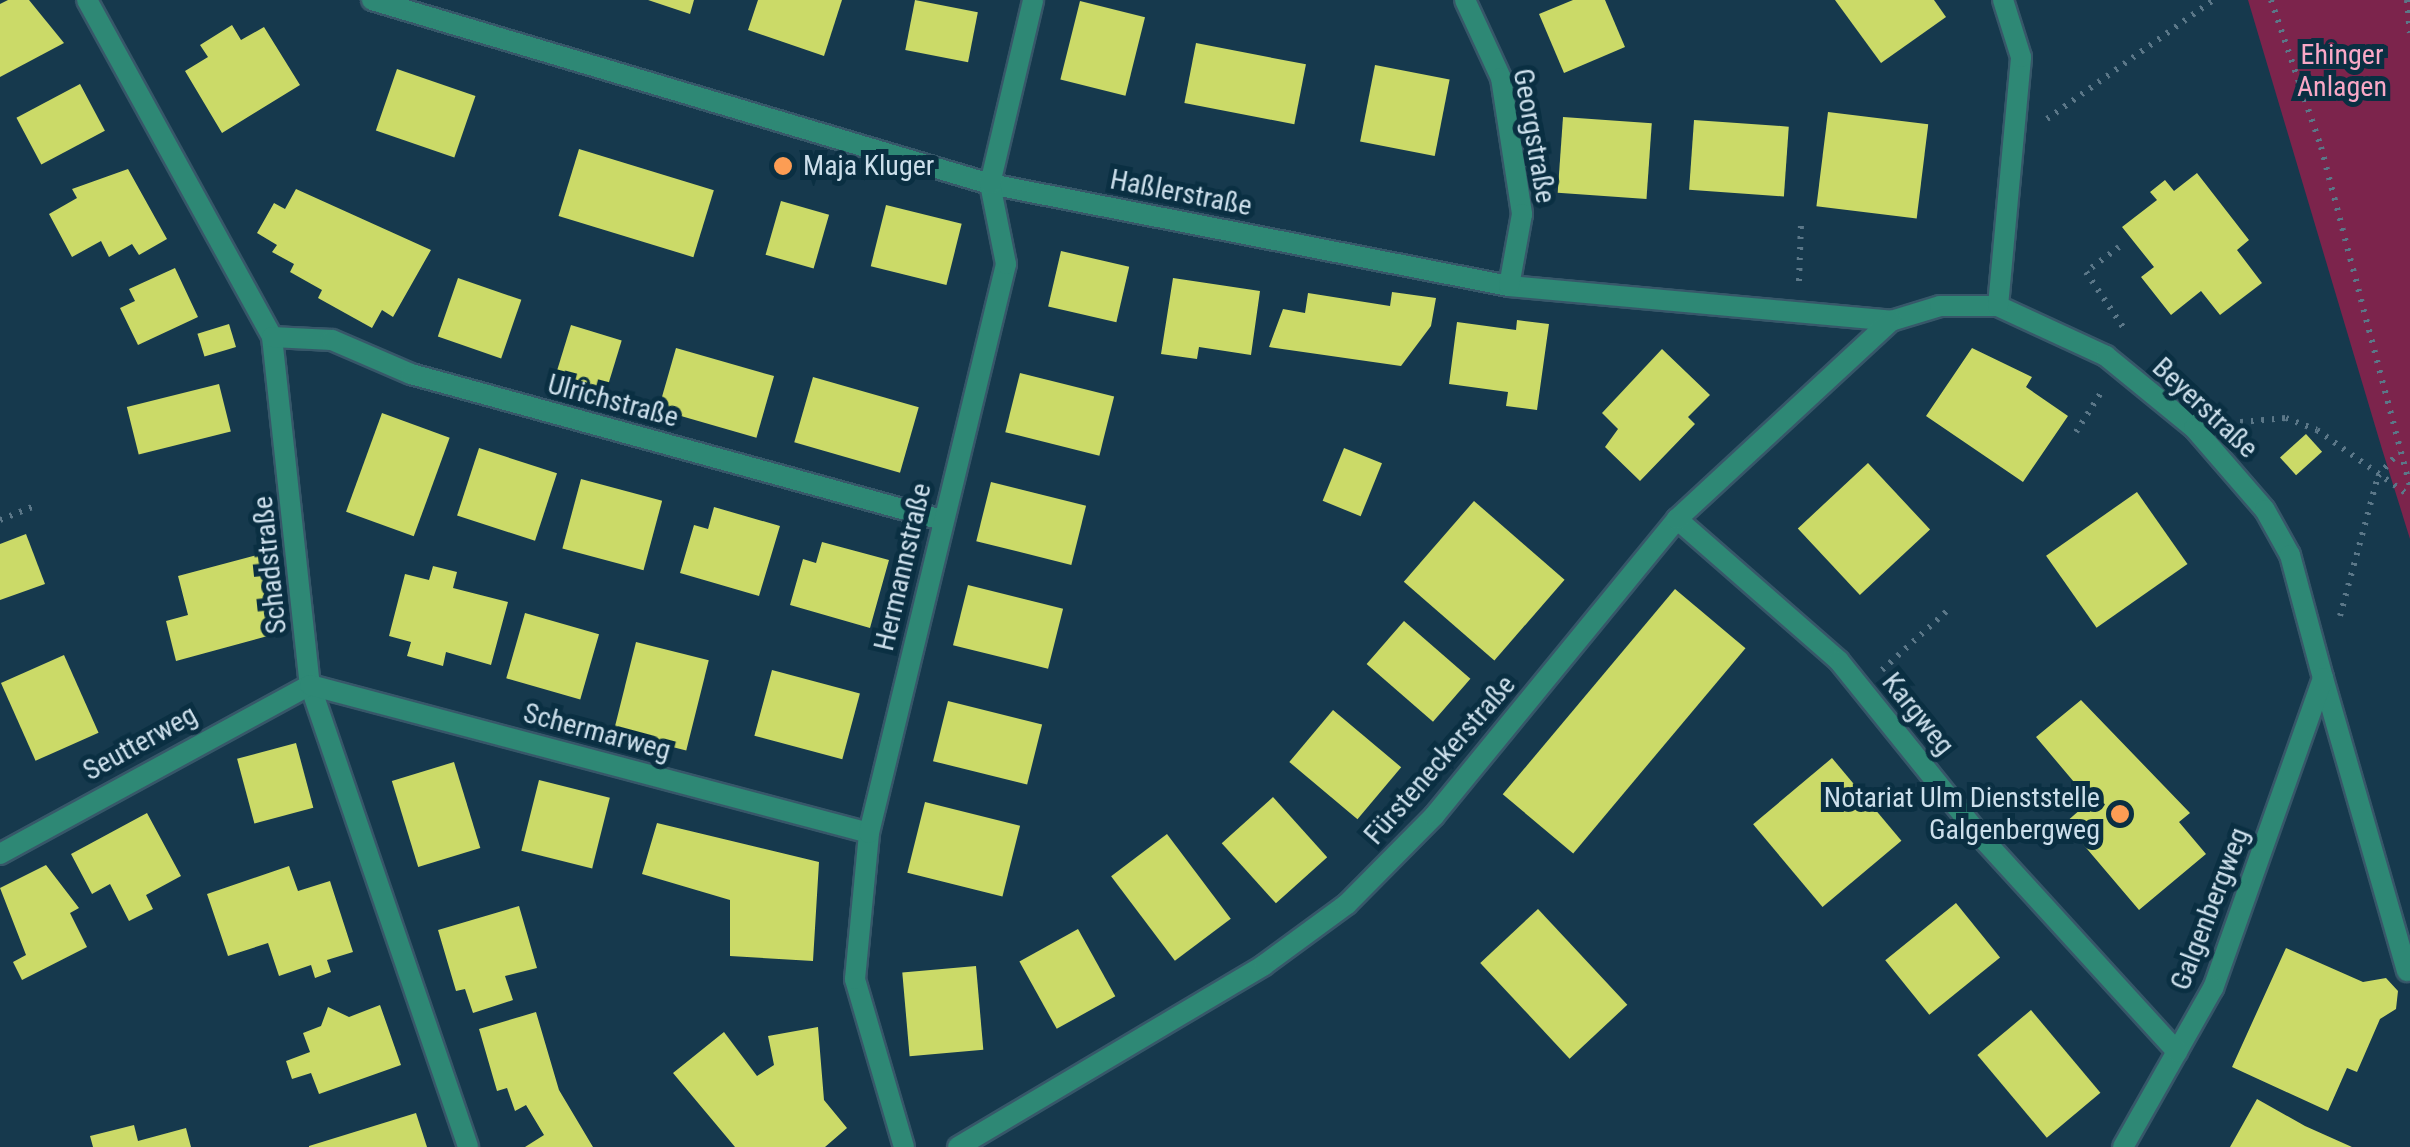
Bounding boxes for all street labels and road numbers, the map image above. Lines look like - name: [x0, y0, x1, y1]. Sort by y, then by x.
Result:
- street label: Georgstraße: [1506, 66, 1562, 206]
- street label: Haßlerstraße: [1107, 163, 1255, 223]
- street label: Beyerstraße: [2145, 351, 2265, 465]
- street label: Ulrichstraße: [544, 367, 682, 435]
- street label: Hermannstraße: [867, 480, 939, 654]
- street label: Schadstraße: [246, 494, 294, 636]
- street label: Kargweg: [1875, 666, 1961, 762]
- street label: Fürsteneckerstraße: [1357, 669, 1523, 851]
- street label: Schermarweg: [520, 696, 674, 768]
- street label: Seutterweg: [77, 698, 203, 788]
- street label: Galgenbergweg: [2164, 823, 2256, 995]

